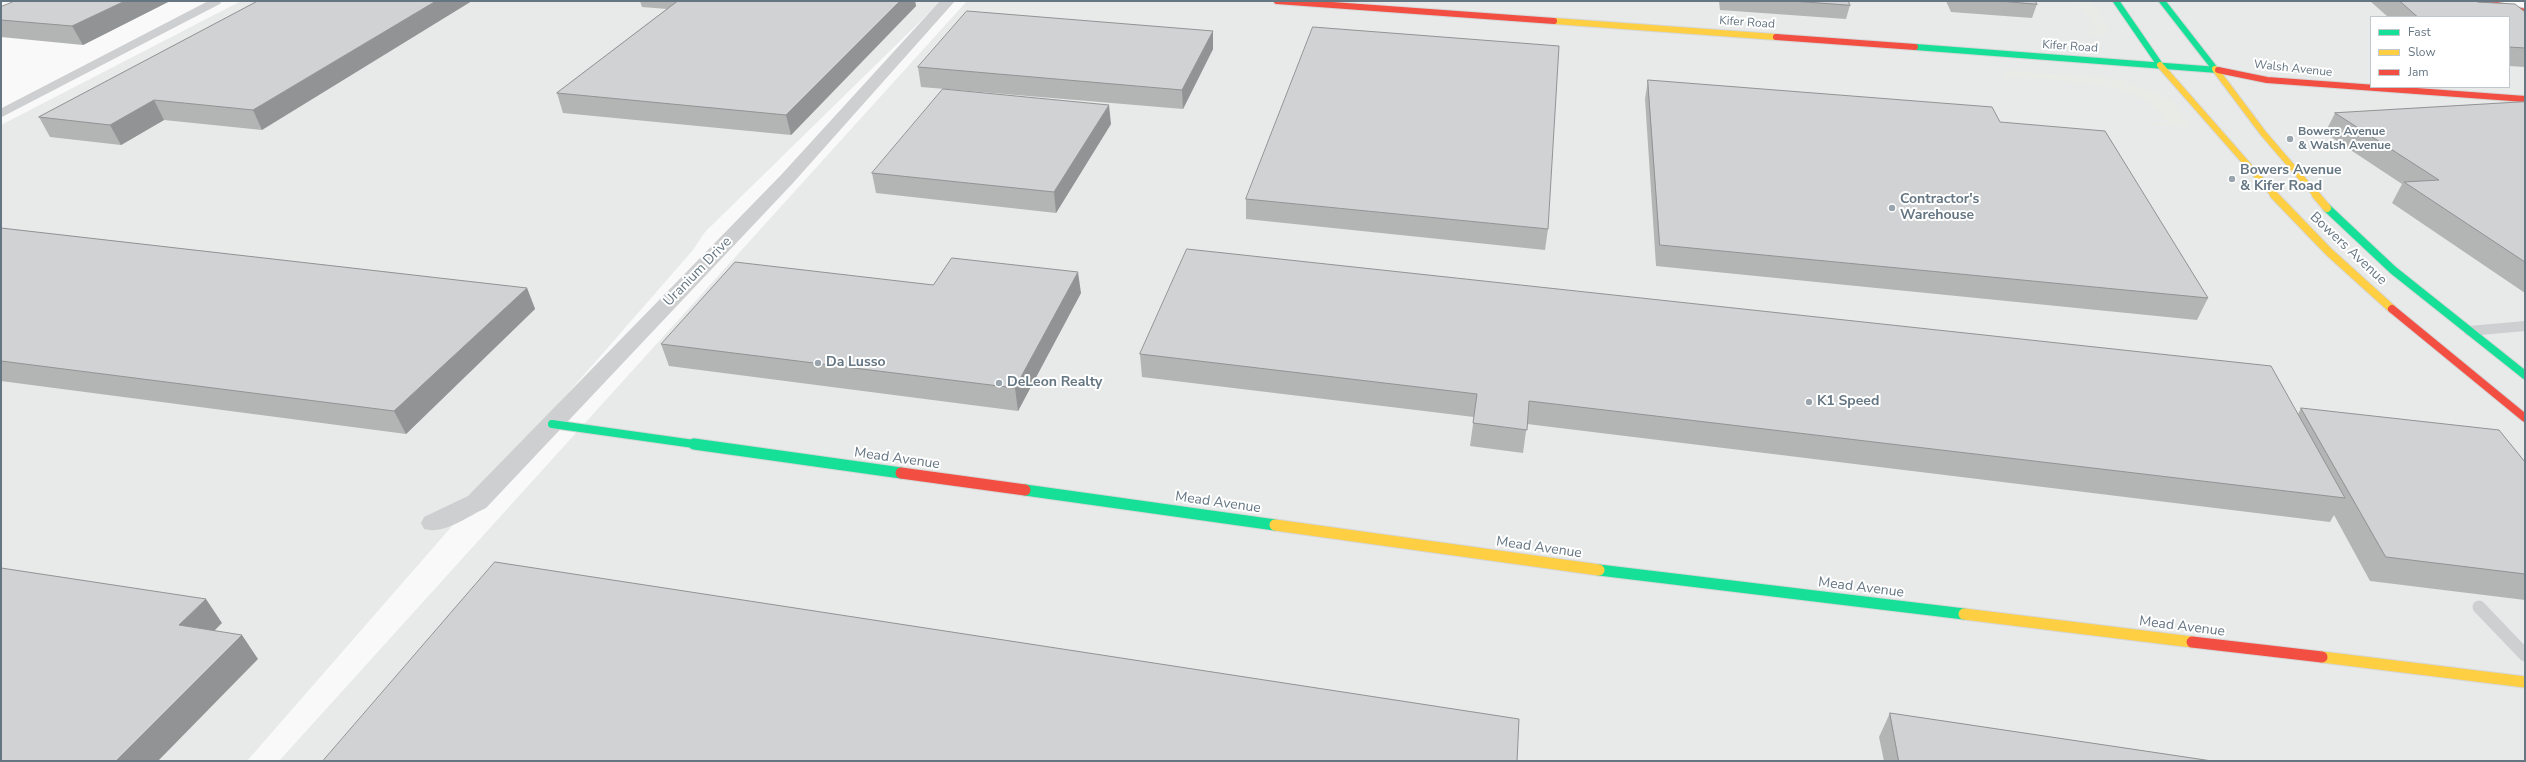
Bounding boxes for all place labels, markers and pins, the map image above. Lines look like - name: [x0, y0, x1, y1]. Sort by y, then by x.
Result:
- place label: Bowers Avenue & Walsh Avenue: [2298, 125, 2391, 153]
- marker: Bowers Avenue & Walsh Avenue: [2285, 134, 2295, 144]
- place label: Bowers Avenue & Kifer Road: [2240, 163, 2342, 196]
- marker: Bowers Avenue & Kifer Road: [2227, 174, 2237, 184]
- place label: Contractor's Warehouse: [1900, 192, 1979, 224]
- marker: Contractor's Warehouse: [1887, 203, 1897, 213]
- place label: Da Lusso: [826, 355, 886, 371]
- marker: Da Lusso: [813, 358, 823, 368]
- place label: DeLeon Realty: [1007, 375, 1102, 391]
- marker: DeLeon Realty: [994, 378, 1004, 388]
- place label: K1 Speed: [1817, 394, 1879, 410]
- marker: K1 Speed: [1804, 397, 1814, 407]

